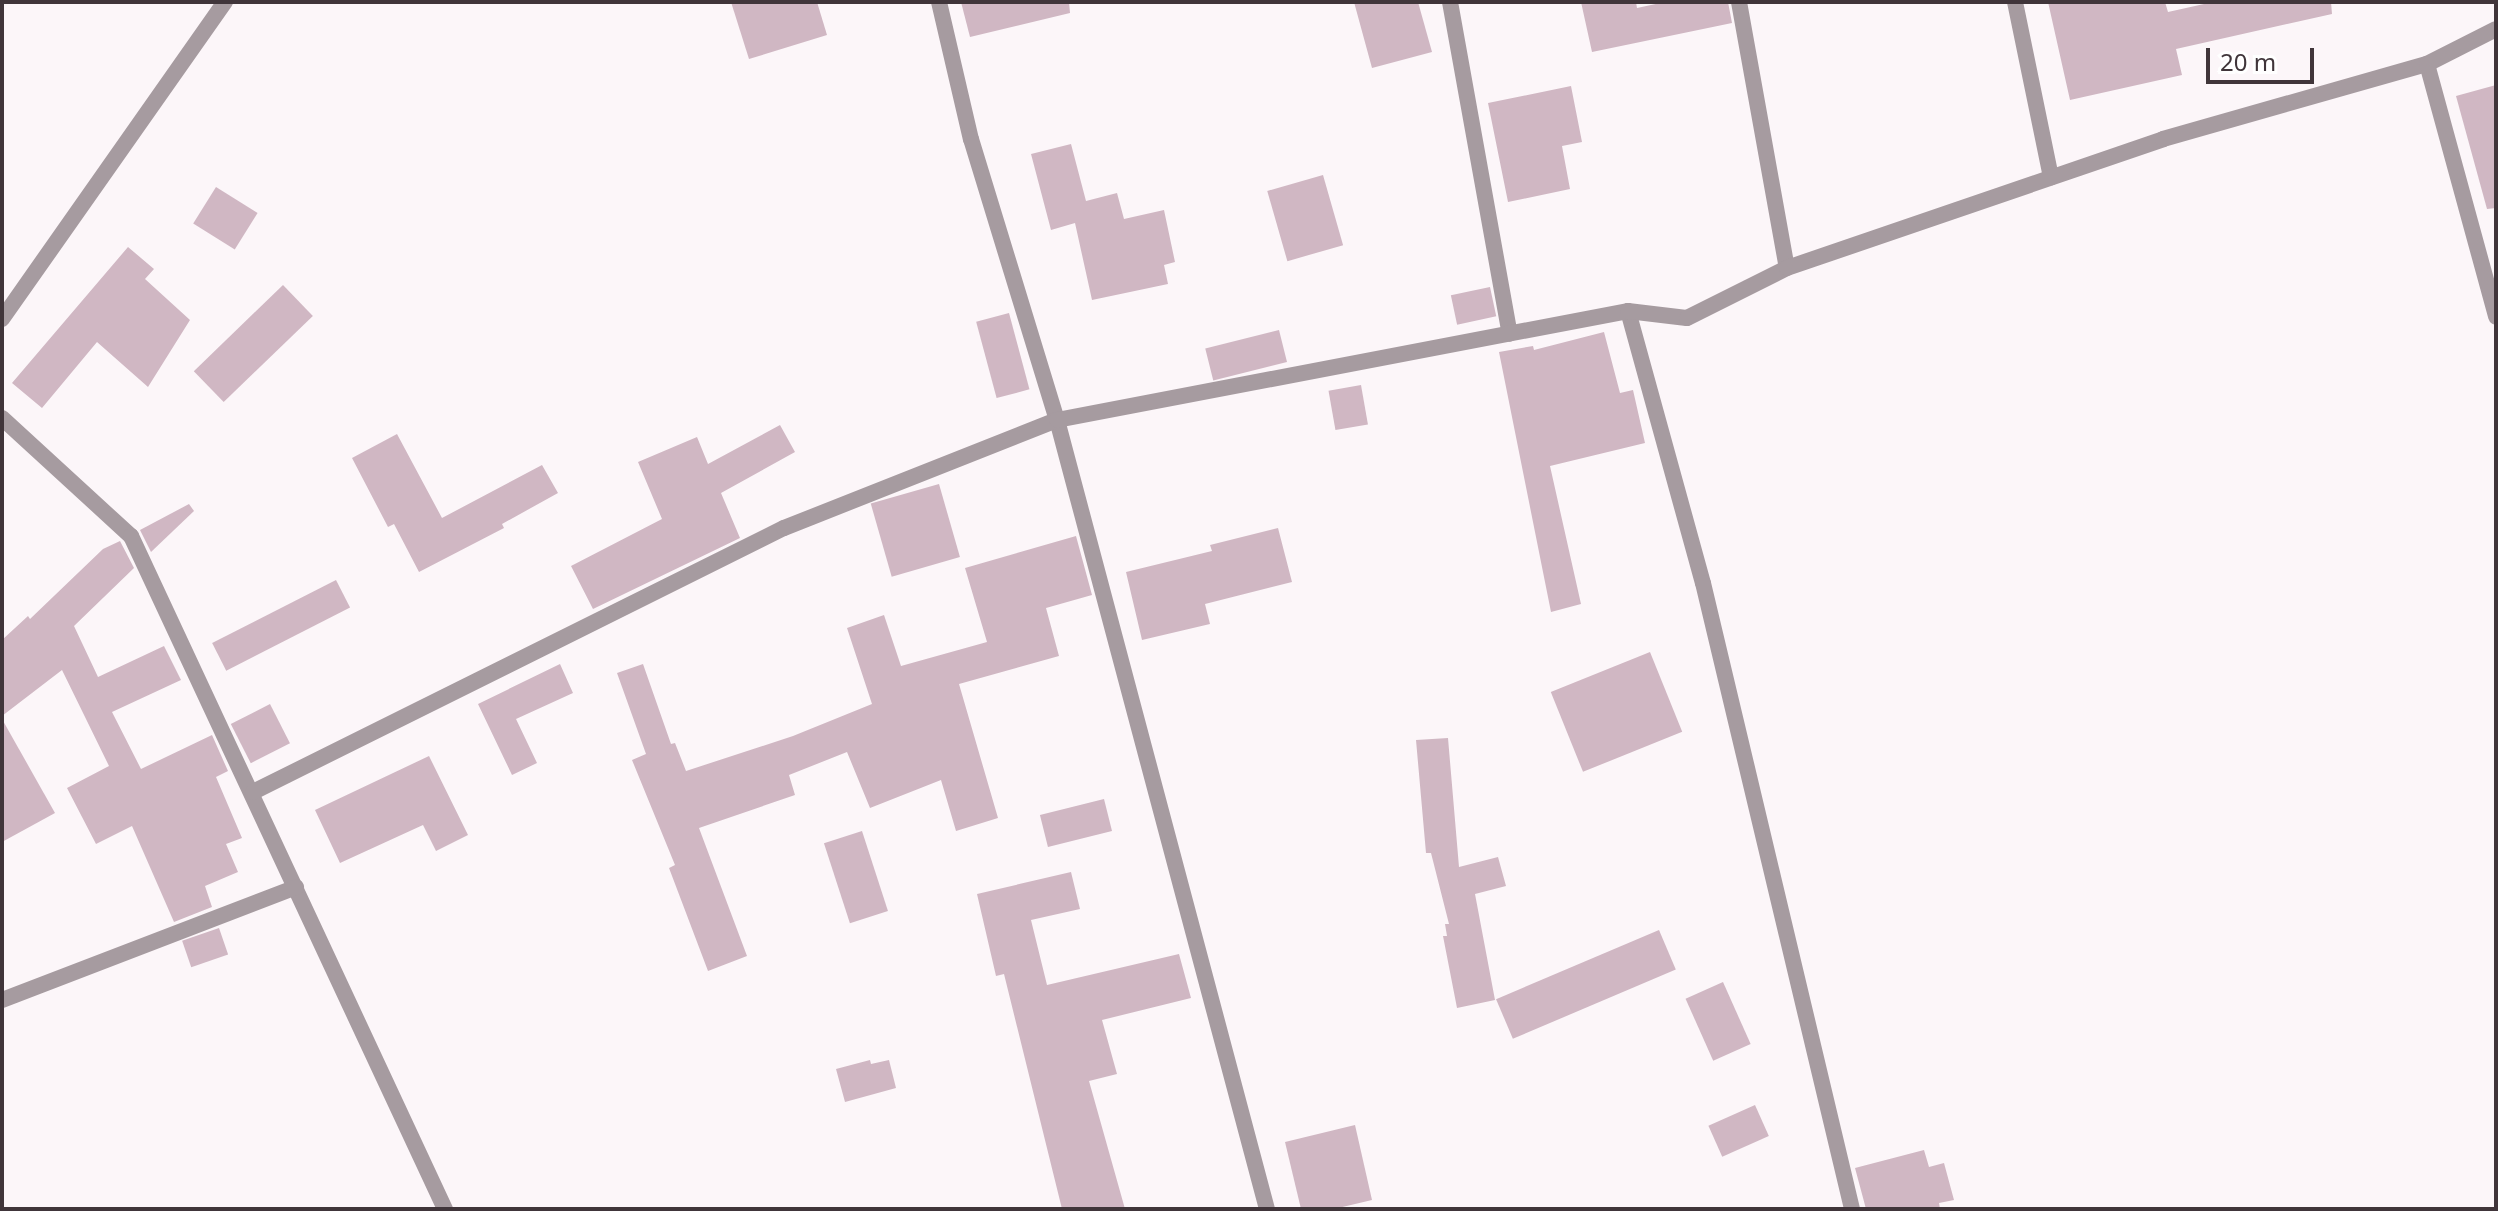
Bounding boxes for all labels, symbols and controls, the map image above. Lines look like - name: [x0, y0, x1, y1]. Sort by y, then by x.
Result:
- scale bar: [2210, 32, 2318, 82]
- text: 20 m: [2220, 45, 2276, 78]

